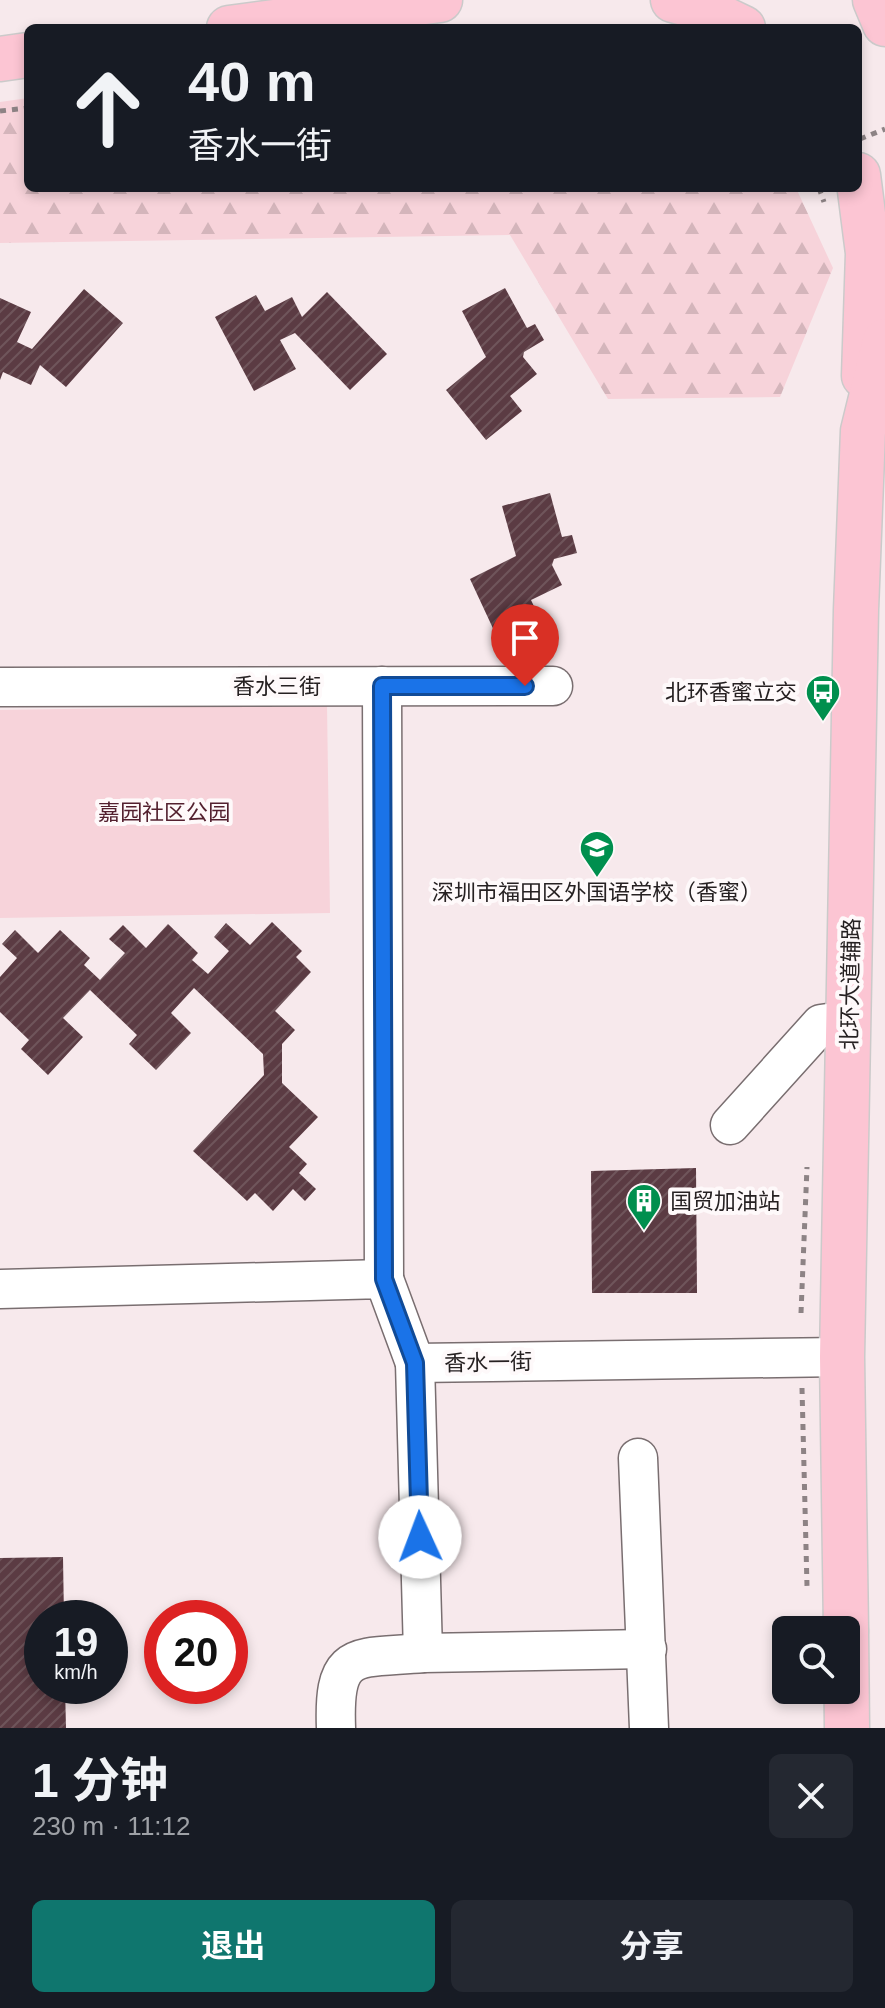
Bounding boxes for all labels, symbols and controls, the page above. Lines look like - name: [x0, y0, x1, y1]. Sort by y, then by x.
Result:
- text: 40 m: [188, 50, 316, 113]
- icon: ahead: [56, 56, 160, 160]
- text: 香水一街: [188, 125, 332, 166]
- pin: [491, 604, 559, 686]
- icon: arrive: [503, 616, 547, 660]
- bus stop icon: 北环香蜜立交: [804, 673, 842, 723]
- street label: 香水三街: [233, 674, 321, 699]
- place label: 北环香蜜立交: [665, 680, 797, 705]
- park label: 嘉园社区公园: [98, 800, 230, 825]
- school or university icon: 深圳市福田区外国语学校（香蜜）: [578, 829, 616, 879]
- place label: 深圳市福田区外国语学校（香蜜）: [432, 880, 762, 905]
- street label: 北环大道辅路: [837, 918, 864, 1050]
- building icon: 国贸加油站: [625, 1182, 663, 1232]
- place label: 国贸加油站: [670, 1189, 780, 1214]
- street label: 香水一街: [444, 1349, 532, 1376]
- position arrow: [378, 1495, 462, 1579]
- speed limit sign: 20: [144, 1600, 248, 1704]
- map controls: [772, 1616, 860, 1704]
- button: search: [772, 1616, 860, 1704]
- text: 19: [54, 1620, 98, 1664]
- text: km/h: [54, 1661, 98, 1683]
- text: 1 分钟: [32, 1754, 168, 1807]
- button: close: [769, 1754, 853, 1838]
- text: 230 m · 11:12: [32, 1811, 191, 1841]
- button: 退出: [32, 1900, 435, 1992]
- button: 分享: [451, 1900, 853, 1992]

